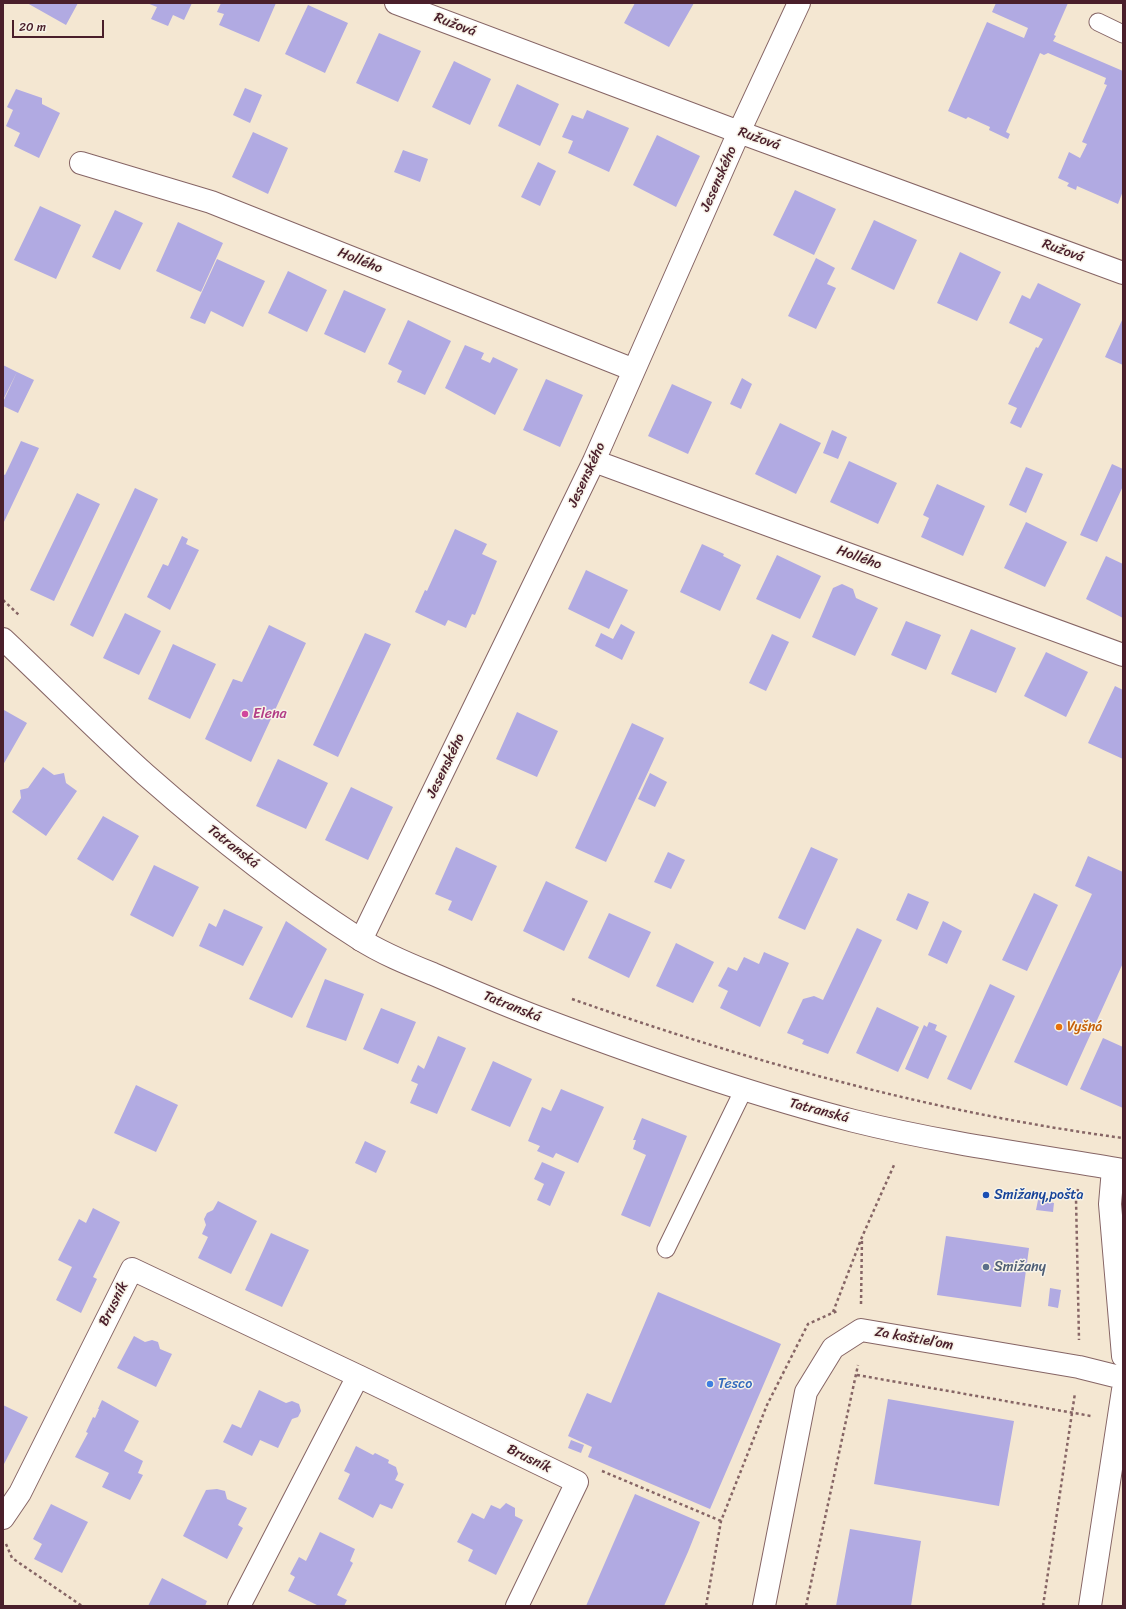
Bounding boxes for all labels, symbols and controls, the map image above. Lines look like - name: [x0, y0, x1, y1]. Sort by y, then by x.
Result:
- street label: Ružová: [432, 9, 478, 41]
- scale bar: [14, 12, 106, 38]
- text: 20 m: [19, 16, 46, 38]
- street label: Ružová: [736, 124, 782, 154]
- street label: Jesenského: [697, 144, 741, 214]
- street label: Ružová: [1040, 236, 1086, 266]
- street label: Hollého: [335, 244, 385, 278]
- street label: Jesenského: [565, 440, 609, 510]
- street label: Hollého: [834, 542, 884, 574]
- place label: Elena: [253, 706, 287, 722]
- marker: Elena: [240, 709, 250, 719]
- street label: Jesenského: [423, 731, 469, 801]
- street label: Tatranská: [204, 822, 262, 872]
- street label: Tatranská: [481, 988, 543, 1026]
- place label: Vyšná: [1067, 1019, 1102, 1035]
- marker: Vyšná: [1054, 1022, 1064, 1032]
- street label: Tatranská: [787, 1095, 851, 1127]
- place label: Smižany,pošta: [994, 1187, 1083, 1203]
- marker: Smižany,pošta: [981, 1190, 991, 1200]
- place label: Smižany: [994, 1259, 1046, 1275]
- marker: Smižany: [981, 1262, 991, 1272]
- street label: Brusník: [96, 1279, 132, 1329]
- street label: Za kaštieľom: [873, 1324, 955, 1354]
- place label: Tesco: [718, 1376, 752, 1392]
- marker: Tesco: [705, 1379, 715, 1389]
- street label: Brusník: [504, 1441, 554, 1477]

